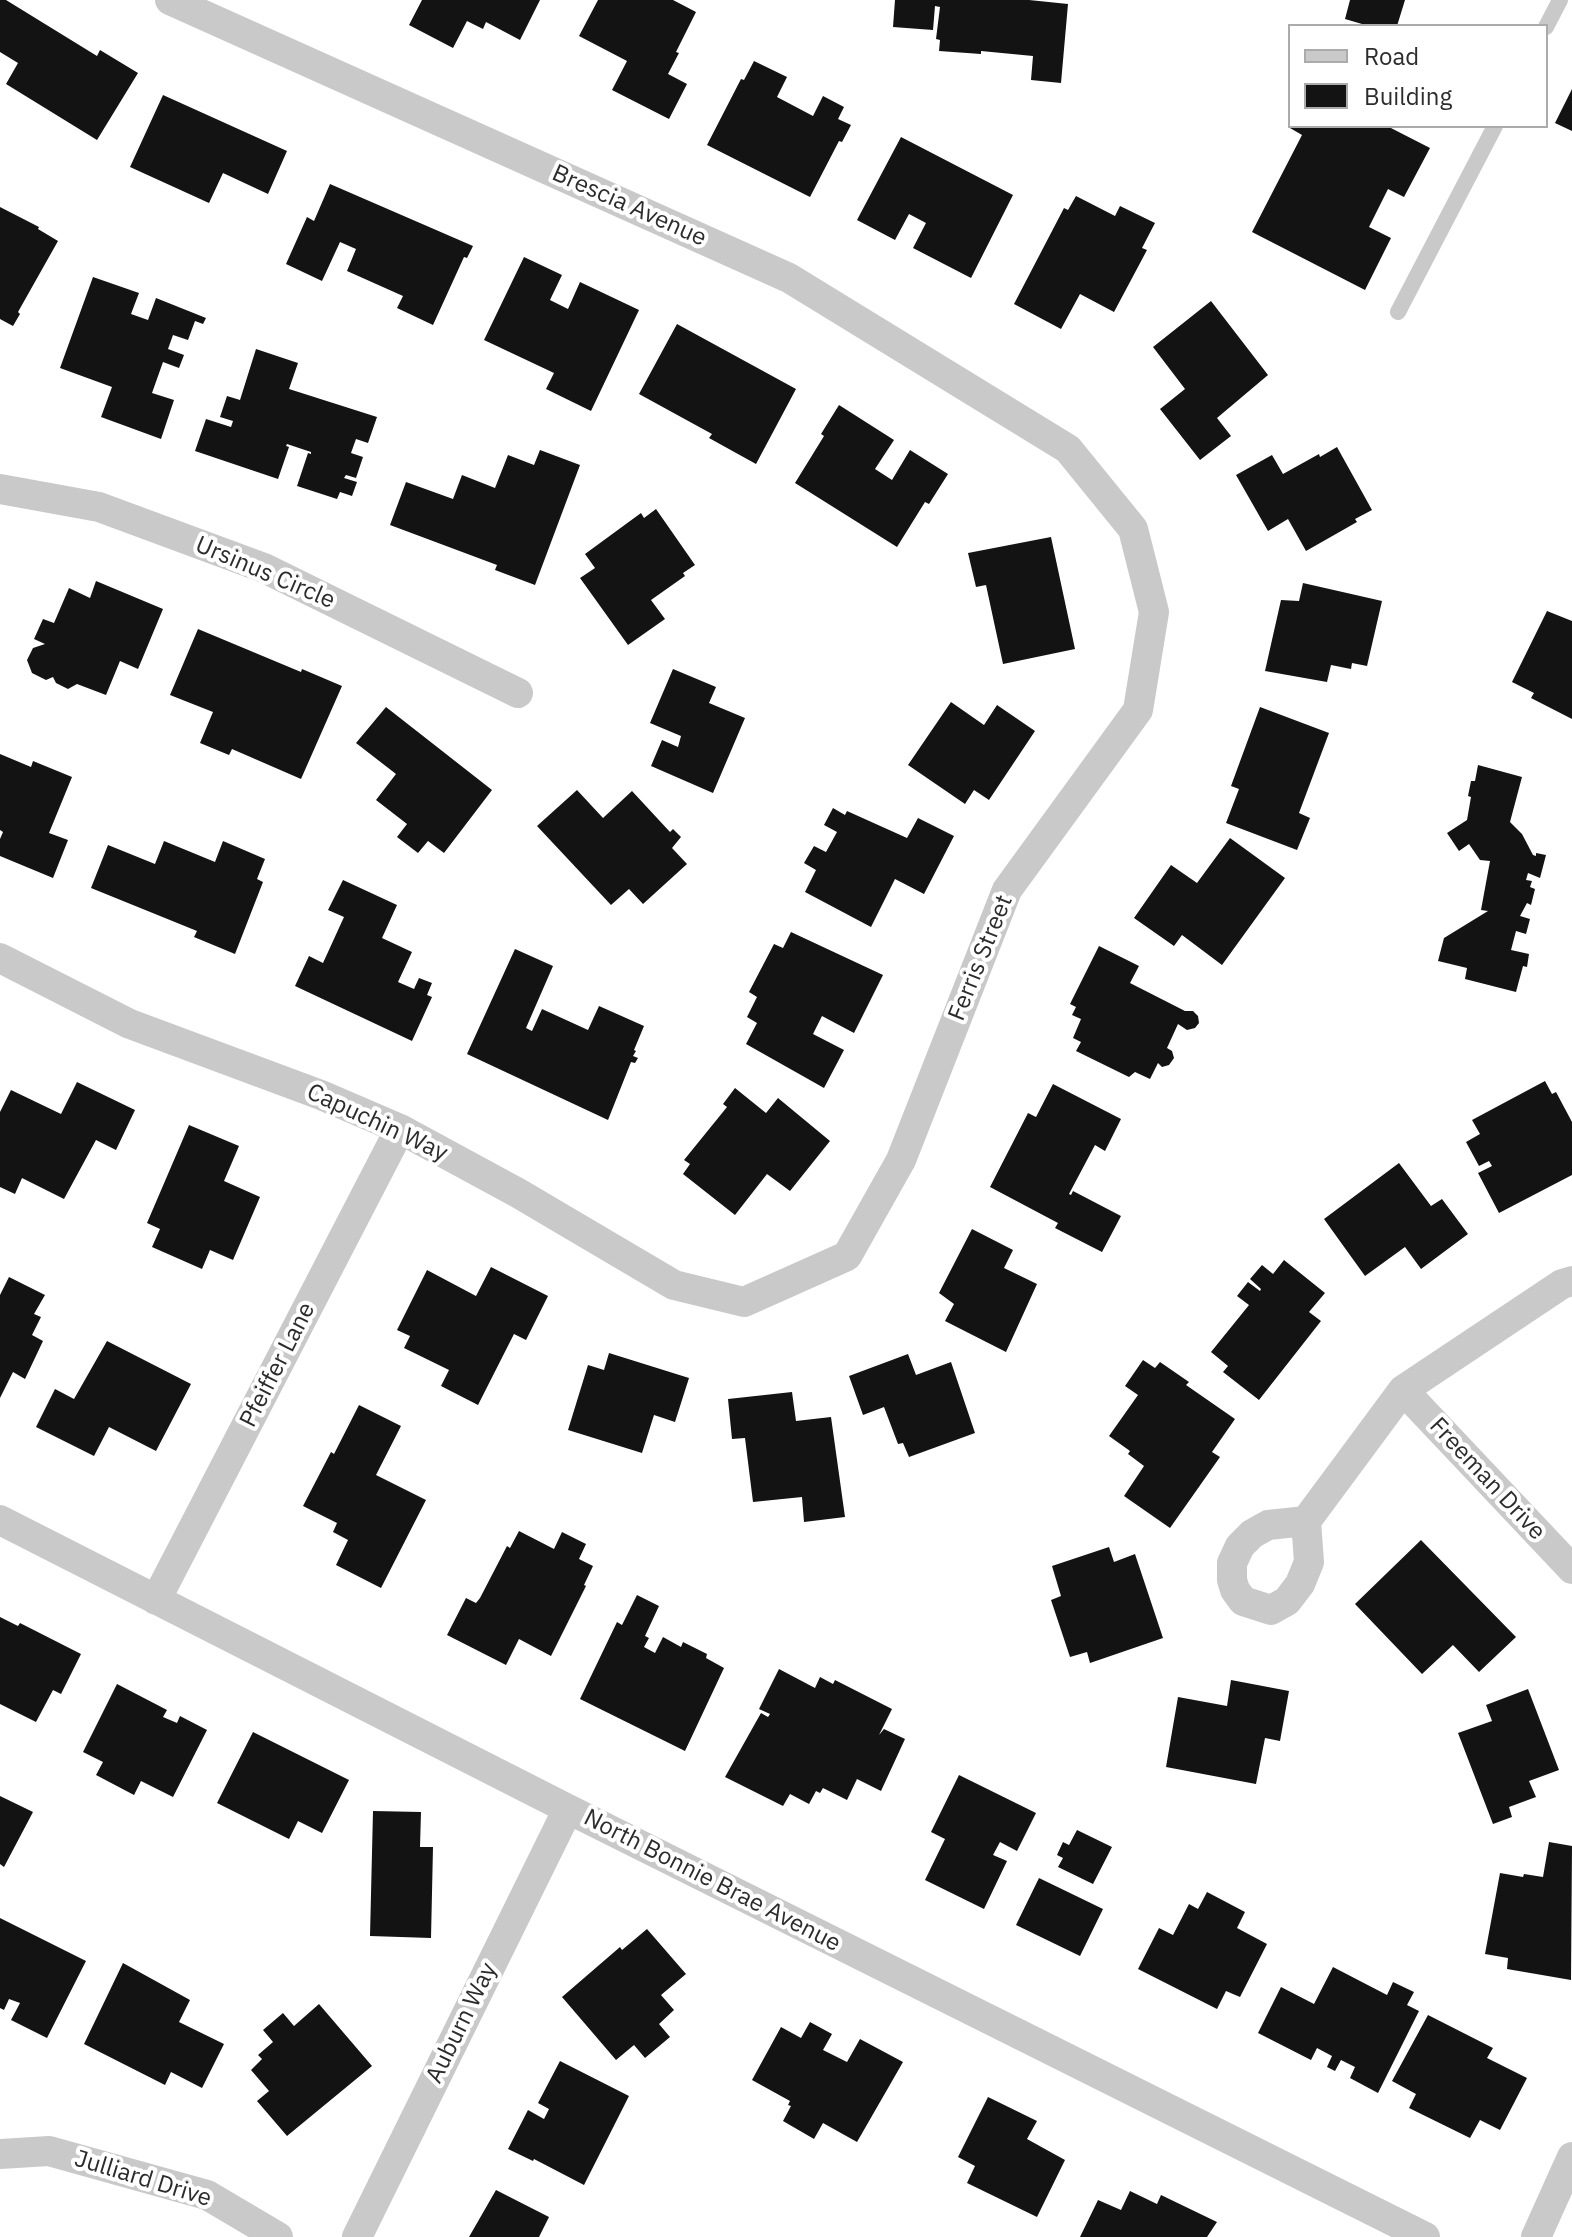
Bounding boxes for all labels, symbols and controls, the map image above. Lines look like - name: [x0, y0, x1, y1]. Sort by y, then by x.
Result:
- legend: [1288, 24, 1548, 128]
- text: Road: [1364, 40, 1419, 72]
- text: Building: [1364, 80, 1452, 112]
- street label: Brescia Avenue: [547, 159, 711, 253]
- street label: Ursinus Circle: [191, 531, 339, 615]
- street label: Ferris Street: [943, 891, 1019, 1025]
- street label: Capuchin Way: [302, 1078, 452, 1168]
- street label: Pfeiffer Lane: [234, 1298, 322, 1432]
- street label: Freeman Drive: [1423, 1412, 1551, 1546]
- street label: North Bonnie Brae Avenue: [579, 1804, 845, 1958]
- street label: Auburn Way: [420, 1958, 504, 2088]
- street label: Julliard Drive: [71, 2145, 215, 2213]

